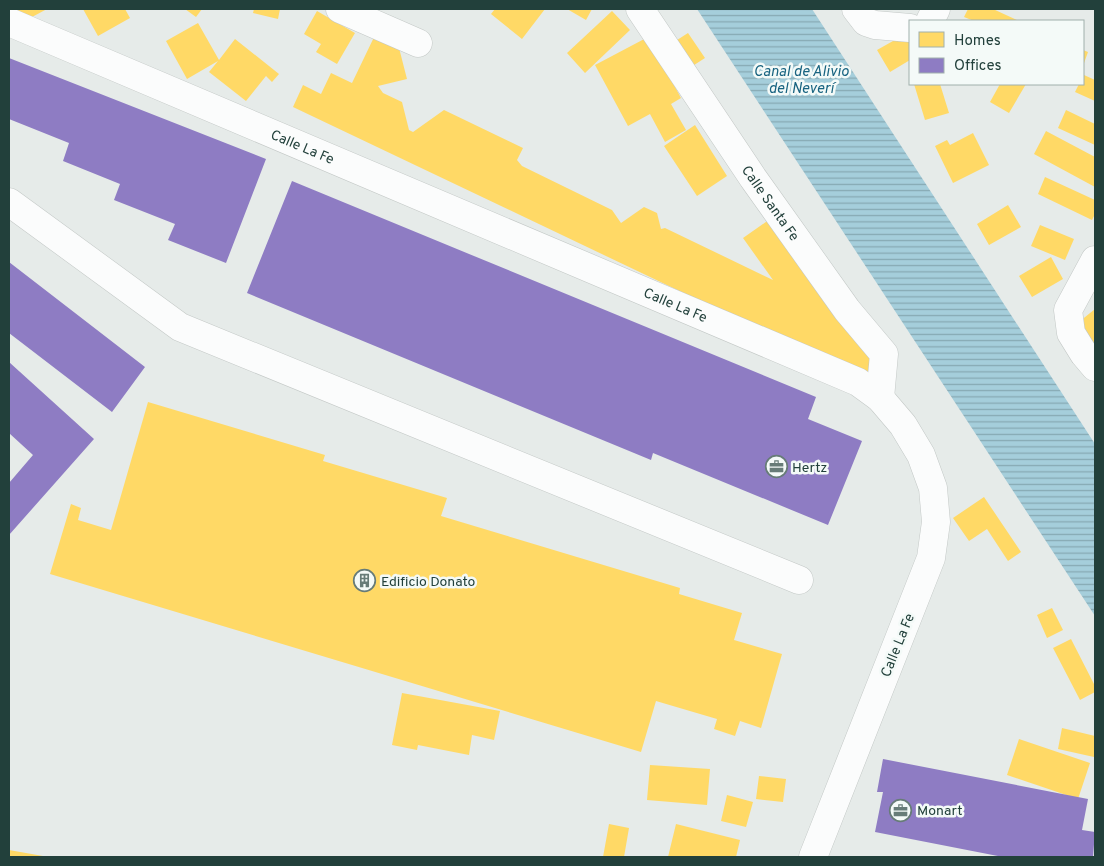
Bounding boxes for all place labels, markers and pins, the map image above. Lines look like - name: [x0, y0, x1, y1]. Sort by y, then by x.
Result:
- office icon: Hertz: [764, 455, 788, 479]
- place label: Hertz: [792, 460, 827, 477]
- building icon: Edificio Donato: [353, 569, 377, 593]
- place label: Edificio Donato: [381, 574, 476, 591]
- office icon: Monart: [889, 798, 913, 822]
- place label: Monart: [917, 803, 962, 820]

